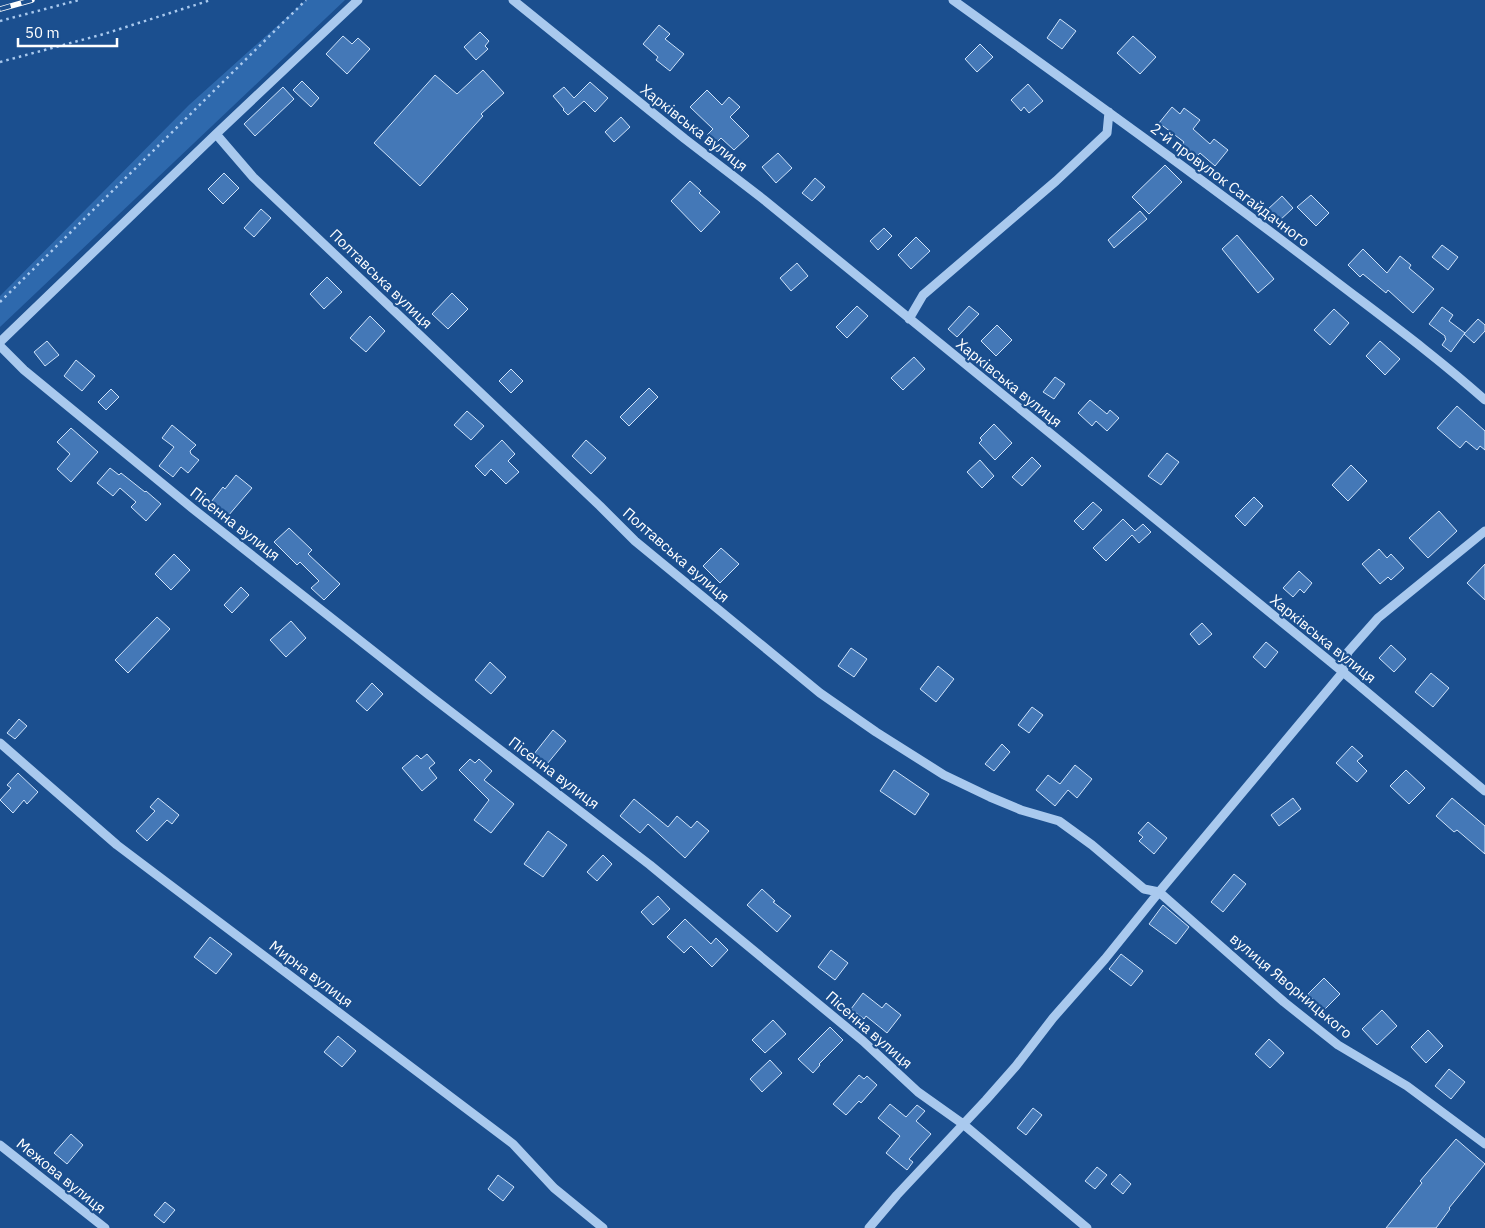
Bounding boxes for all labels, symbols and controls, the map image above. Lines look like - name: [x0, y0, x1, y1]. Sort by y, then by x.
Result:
- scale bar: [18, 15, 116, 47]
- text: 50 m: [25, 23, 60, 42]
- street label: Харківська вулиця: [637, 80, 752, 175]
- street label: 2-й провулок Сагайдачного: [1147, 119, 1314, 251]
- street label: Полтавська вулиця: [326, 225, 437, 332]
- street label: Харківська вулиця: [952, 334, 1066, 431]
- street label: Пісенна вулиця: [187, 483, 284, 565]
- street label: Полтавська вулиця: [619, 503, 734, 606]
- street label: Харківська вулиця: [1266, 590, 1380, 687]
- street label: Пісенна вулиця: [505, 732, 603, 813]
- street label: вулиця Яворницького: [1226, 929, 1356, 1042]
- street label: Мирна вулиця: [266, 936, 357, 1011]
- street label: Пісенна вулиця: [822, 987, 917, 1072]
- street label: Межова вулиця: [13, 1134, 110, 1217]

